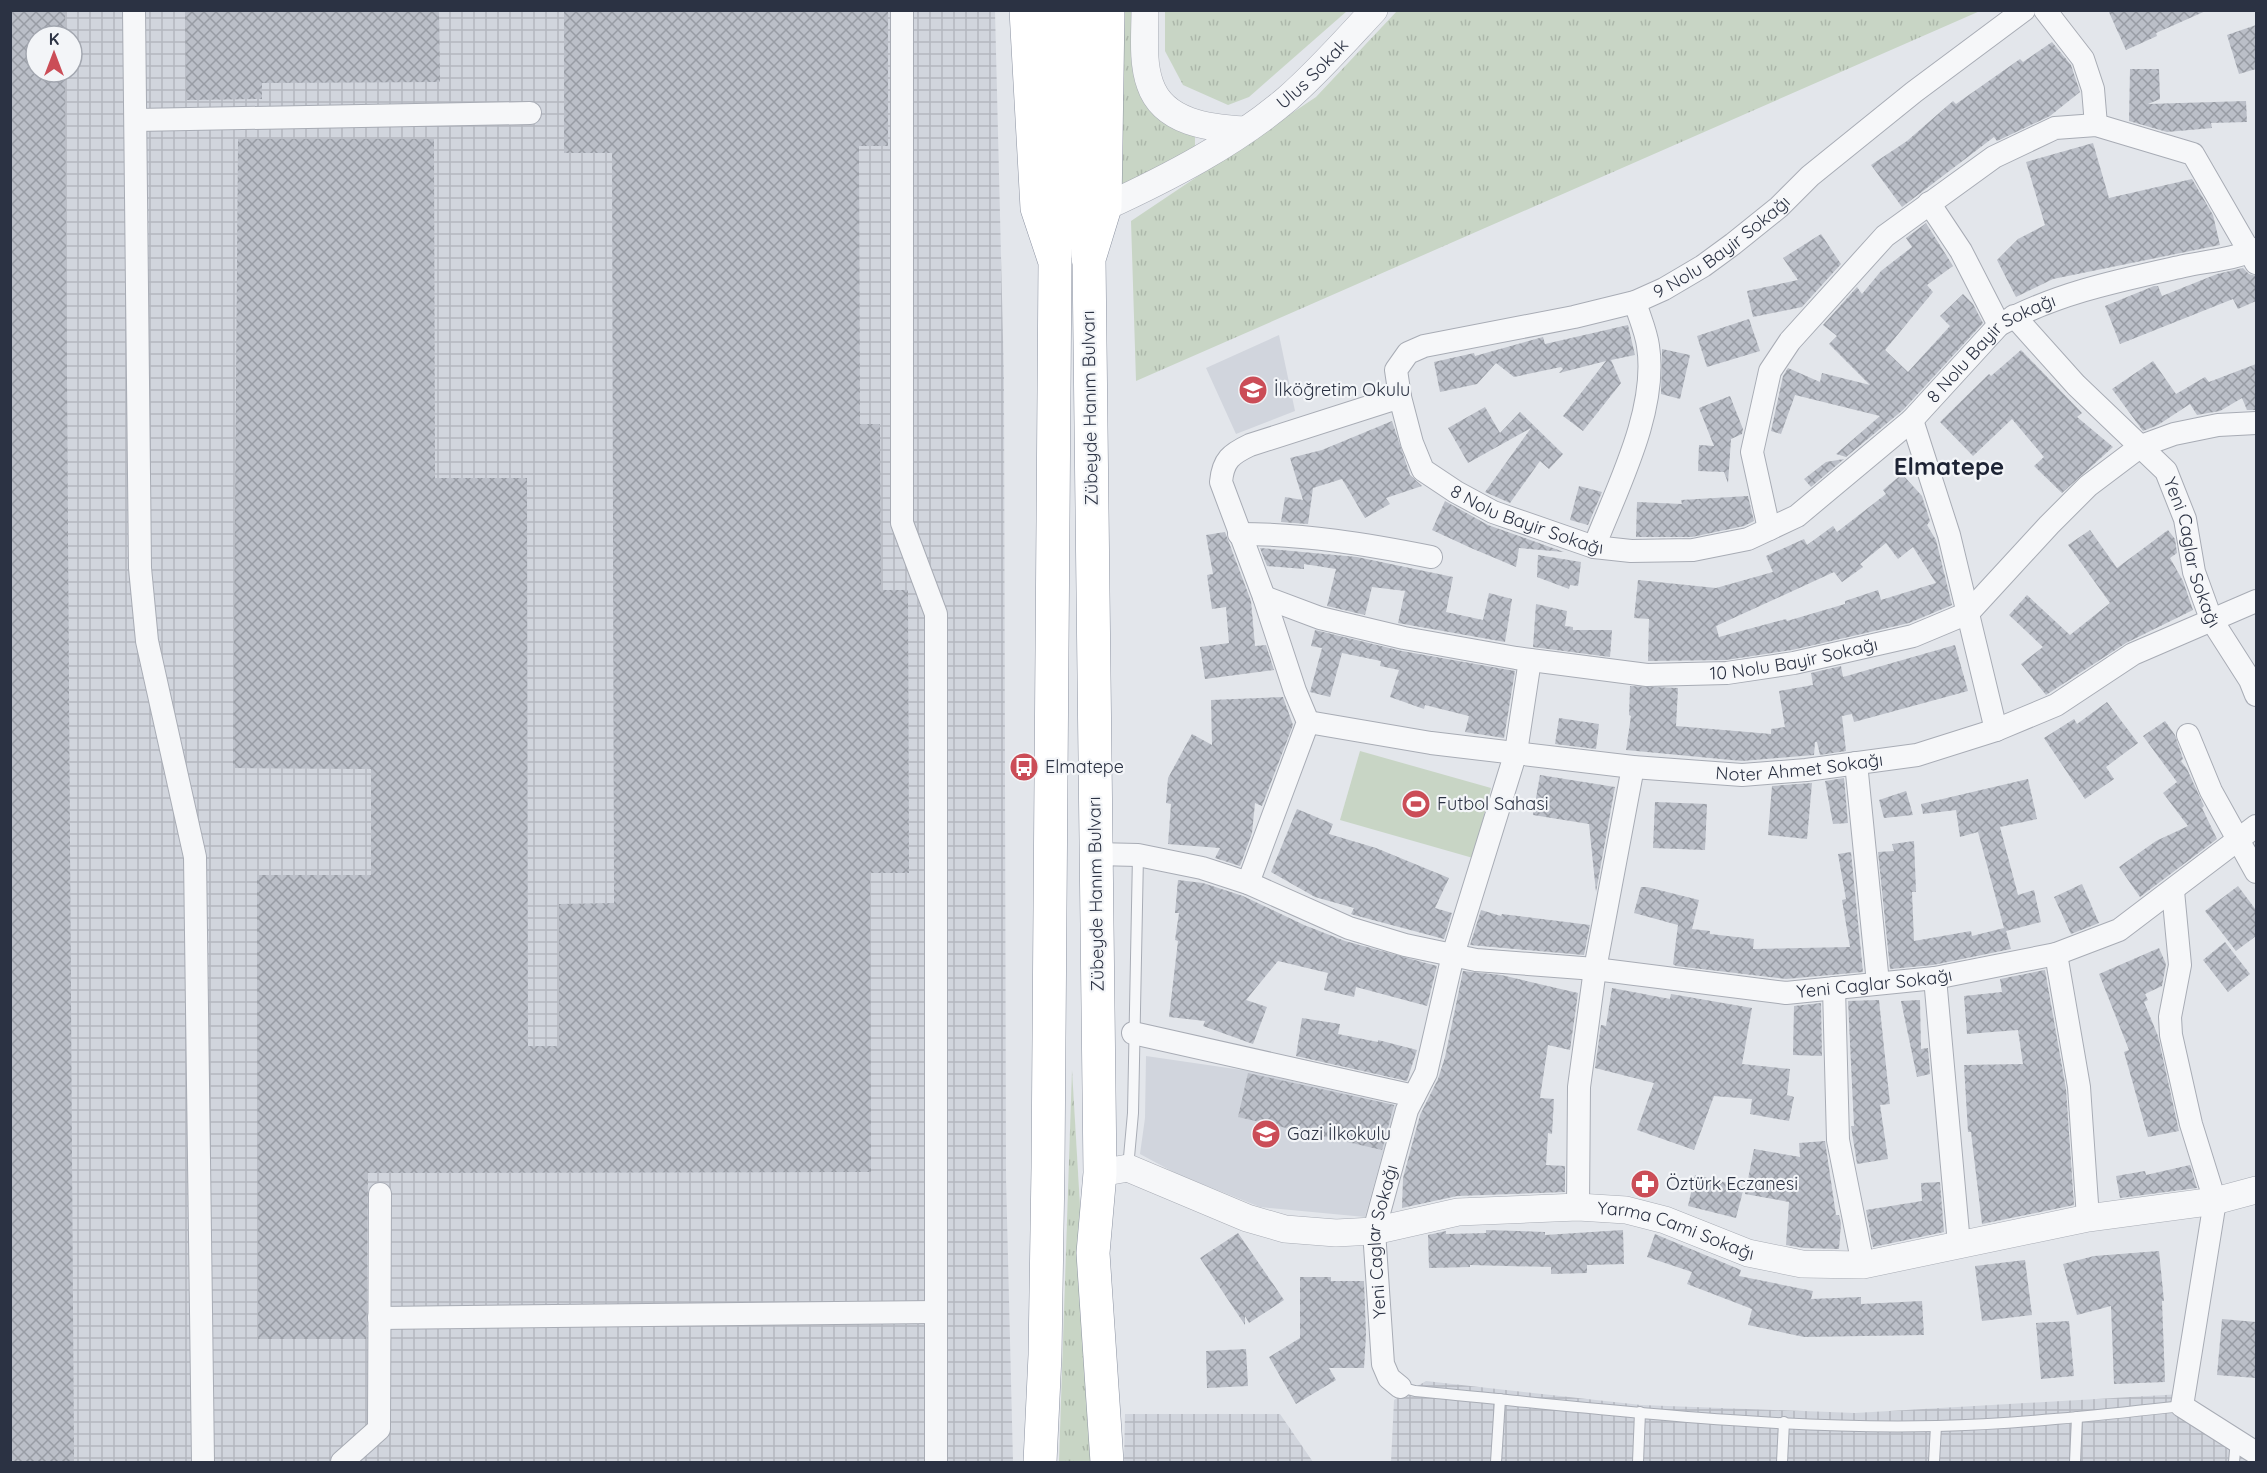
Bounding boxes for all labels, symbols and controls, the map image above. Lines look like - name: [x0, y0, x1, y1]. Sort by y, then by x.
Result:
- north arrow: [24, 24, 84, 84]
- text: K: [49, 29, 59, 49]
- street label: Ulus Sokak: [1272, 33, 1353, 114]
- street label: 9 Nolu Bayir Sokağı: [1649, 191, 1795, 303]
- street label: 8 Nolu Bayir Sokağı: [1921, 289, 2059, 408]
- street label: Zübeyde Hanım Bulvarı: [1076, 310, 1103, 506]
- school or university icon: İlköğretim Okulu: [1237, 374, 1269, 406]
- place label: İlköğretim Okulu: [1274, 378, 1410, 401]
- district label: Elmatepe: [1894, 451, 2004, 481]
- street label: Yeni Caglar Sokağı: [2159, 474, 2226, 632]
- street label: 8 Nolu Bayir Sokağı: [1447, 479, 1605, 559]
- street label: 10 Nolu Bayir Sokağı: [1709, 632, 1880, 684]
- street label: Noter Ahmet Sokağı: [1715, 748, 1884, 786]
- bus stop icon: Elmatepe: [1008, 751, 1040, 783]
- place label: Elmatepe: [1045, 755, 1124, 778]
- sports icon: Futbol Sahasi: [1400, 788, 1432, 820]
- place label: Futbol Sahasi: [1437, 792, 1549, 815]
- street label: Zübeyde Hanım Bulvarı: [1082, 796, 1109, 992]
- street label: Yeni Caglar Sokağı: [1795, 963, 1954, 1003]
- school or university icon: Gazi İlkokulu: [1250, 1118, 1282, 1150]
- place label: Gazi İlkokulu: [1287, 1122, 1391, 1145]
- street label: Yeni Caglar Sokağı: [1362, 1162, 1403, 1319]
- pharmacy icon: Öztürk Eczanesi: [1629, 1168, 1661, 1200]
- place label: Öztürk Eczanesi: [1666, 1172, 1798, 1195]
- street label: Yarma Cami Sokağı: [1597, 1196, 1756, 1265]

